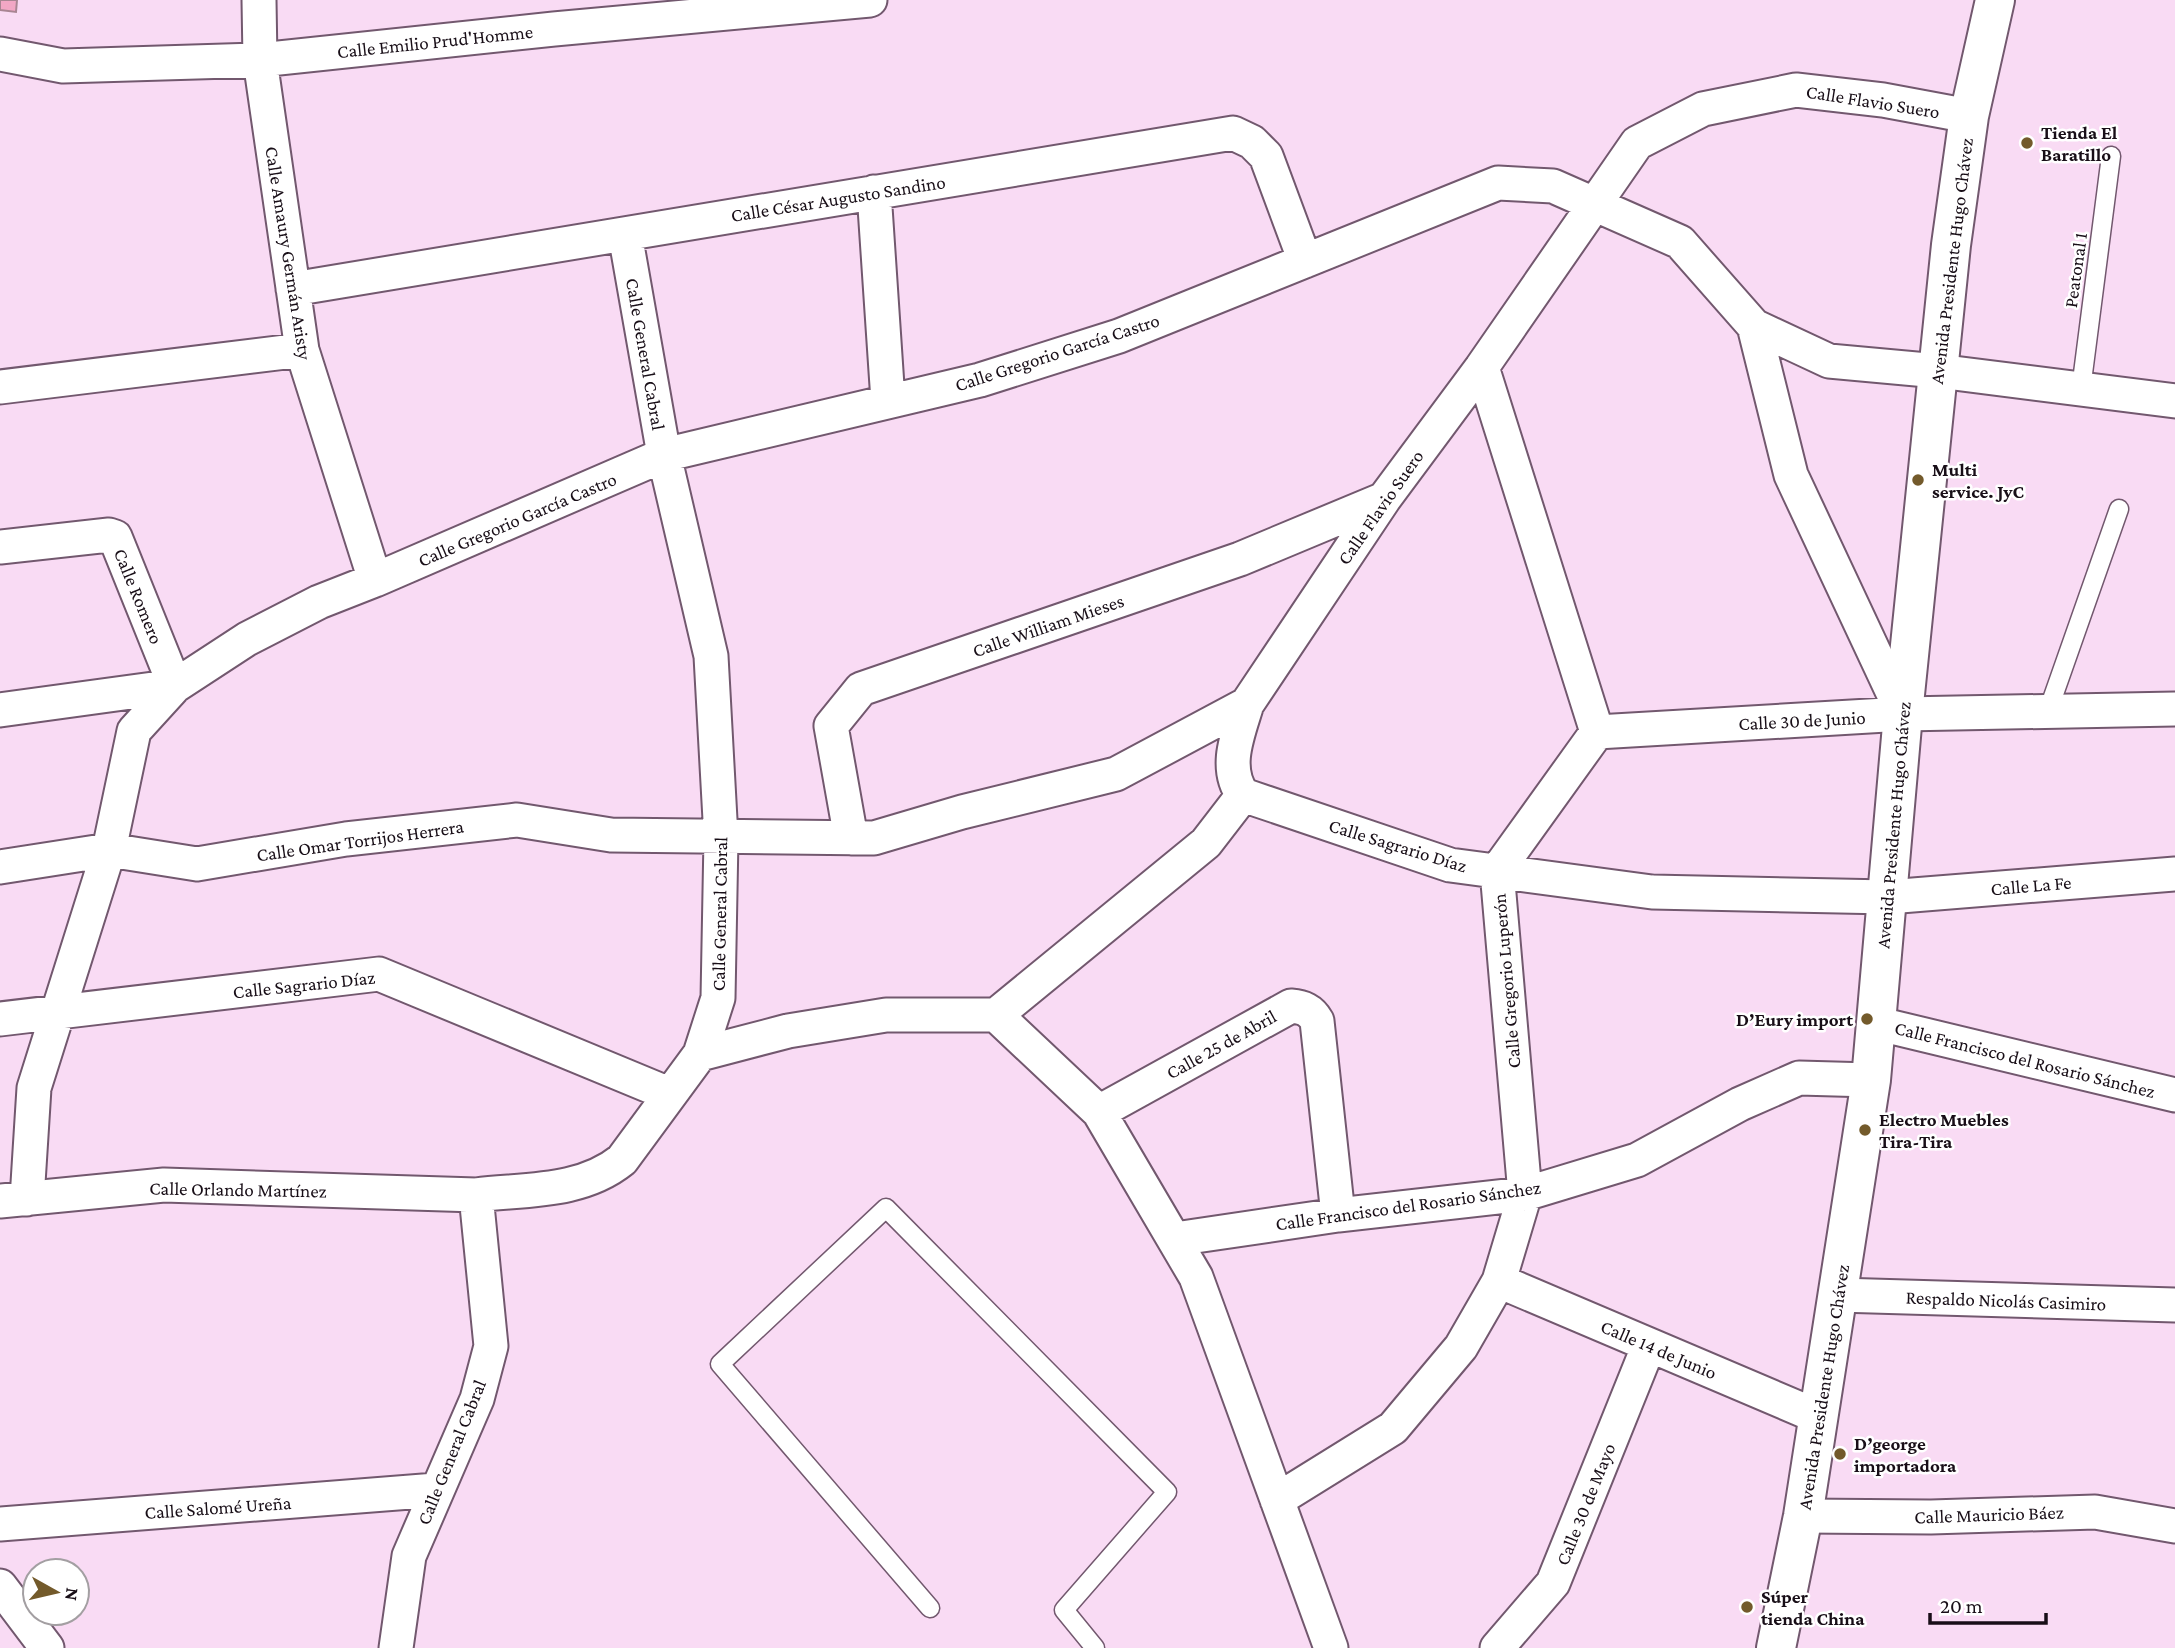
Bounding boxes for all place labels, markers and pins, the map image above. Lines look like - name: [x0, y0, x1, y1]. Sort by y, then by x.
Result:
- place label: Tienda El Baratillo: [2041, 122, 2118, 165]
- marker: Tienda El Baratillo: [2019, 135, 2035, 151]
- place label: Multi service. JyC: [1932, 459, 2025, 502]
- marker: Multi service. JyC: [1910, 472, 1926, 488]
- place label: D’Eury import: [1736, 1009, 1853, 1030]
- marker: D’Eury import: [1859, 1011, 1875, 1027]
- place label: Electro Muebles Tira-Tira: [1879, 1109, 2009, 1152]
- marker: Electro Muebles Tira-Tira: [1857, 1122, 1873, 1138]
- place label: D’george importadora: [1854, 1433, 1957, 1476]
- marker: D’george importadora: [1832, 1446, 1848, 1462]
- place label: Súper tienda China: [1761, 1586, 1865, 1629]
- marker: Súper tienda China: [1739, 1599, 1755, 1615]

